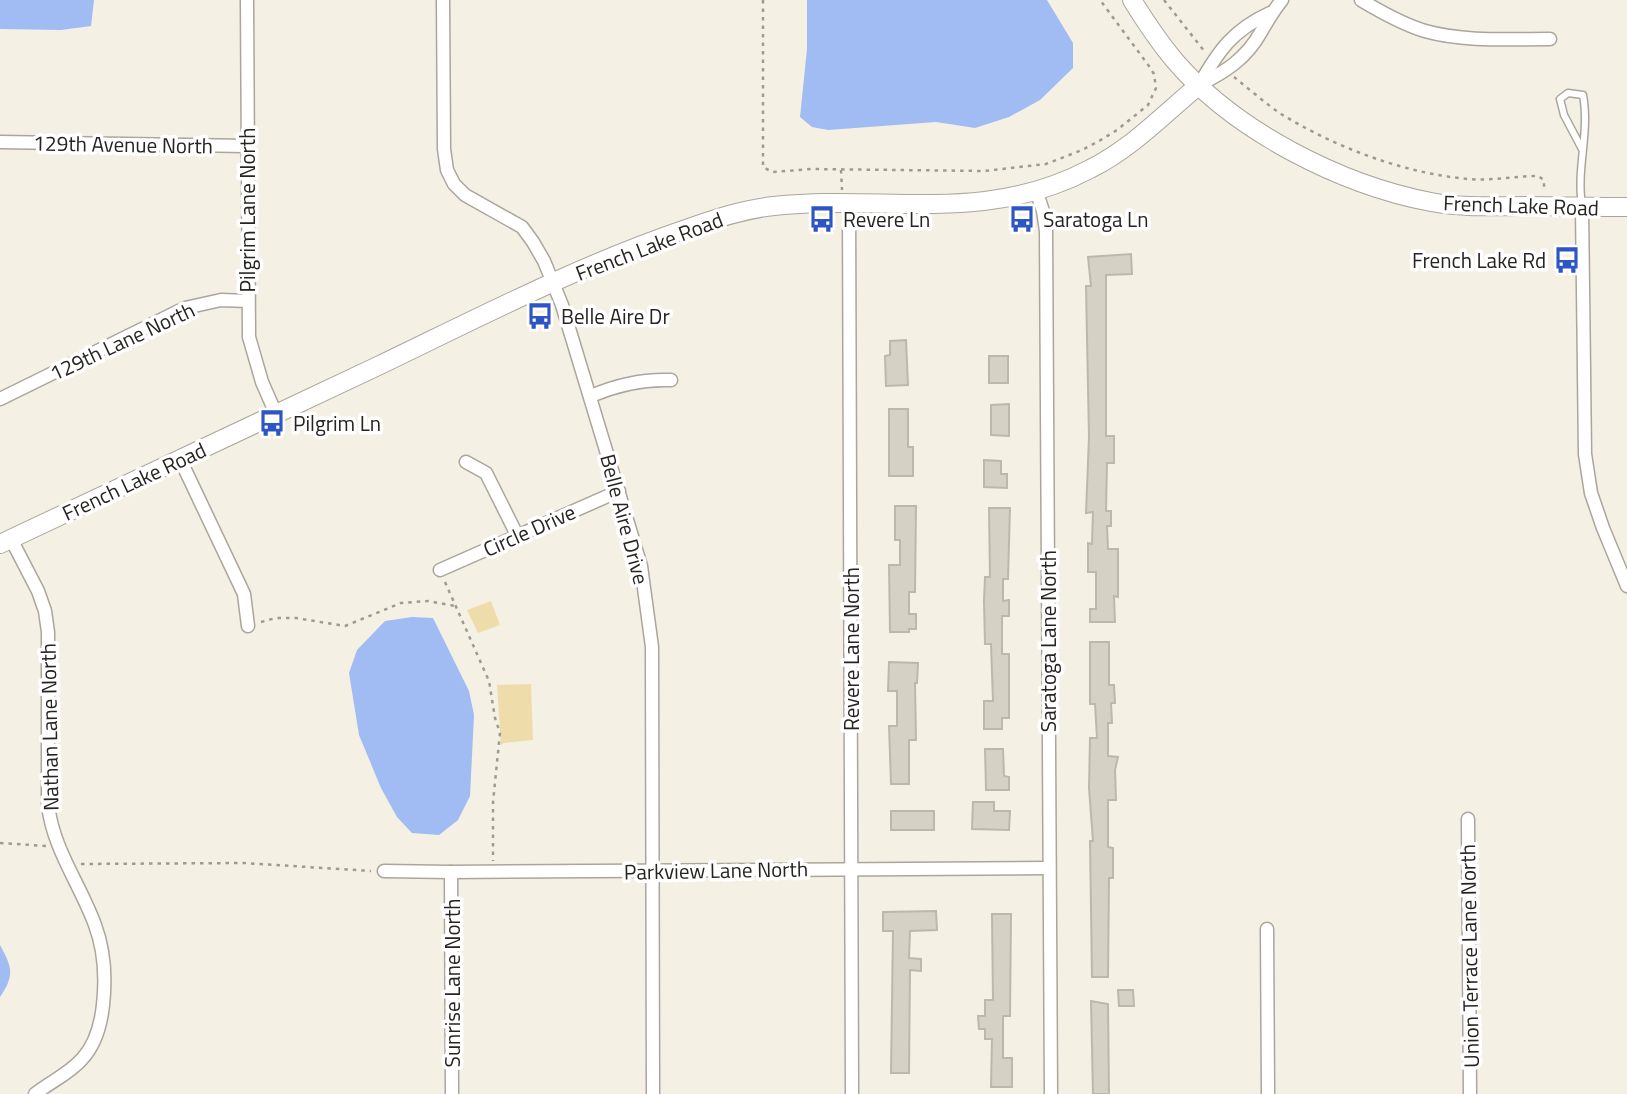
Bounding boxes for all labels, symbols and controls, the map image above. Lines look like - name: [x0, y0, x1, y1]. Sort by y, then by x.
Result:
- street label: 129th Avenue North: [33, 126, 213, 162]
- street label: Pilgrim Lane North: [231, 128, 263, 292]
- street label: French Lake Road: [1443, 186, 1599, 224]
- street label: French Lake Road: [571, 203, 727, 289]
- place label: Revere Ln: [843, 203, 930, 235]
- place label: Saratoga Ln: [1043, 203, 1148, 235]
- bus stop icon: Revere Ln: [807, 204, 837, 234]
- bus stop icon: Saratoga Ln: [1007, 204, 1037, 234]
- place label: French Lake Rd: [1412, 244, 1546, 276]
- bus stop icon: French Lake Rd: [1552, 245, 1582, 275]
- street label: 129th Lane North: [44, 293, 200, 389]
- place label: Belle Aire Dr: [561, 300, 670, 332]
- bus stop icon: Belle Aire Dr: [525, 301, 555, 331]
- place label: Pilgrim Ln: [293, 407, 381, 439]
- bus stop icon: Pilgrim Ln: [257, 408, 287, 438]
- street label: French Lake Road: [57, 434, 211, 528]
- street label: Belle Aire Drive: [592, 450, 658, 588]
- street label: Circle Drive: [478, 495, 580, 565]
- street label: Saratoga Lane North: [1032, 550, 1064, 732]
- street label: Revere Lane North: [835, 567, 867, 731]
- street label: Nathan Lane North: [32, 643, 66, 811]
- street label: Union Terrace Lane North: [1451, 844, 1487, 1068]
- street label: Parkview Lane North: [624, 852, 808, 888]
- street label: Sunrise Lane North: [436, 899, 468, 1067]

